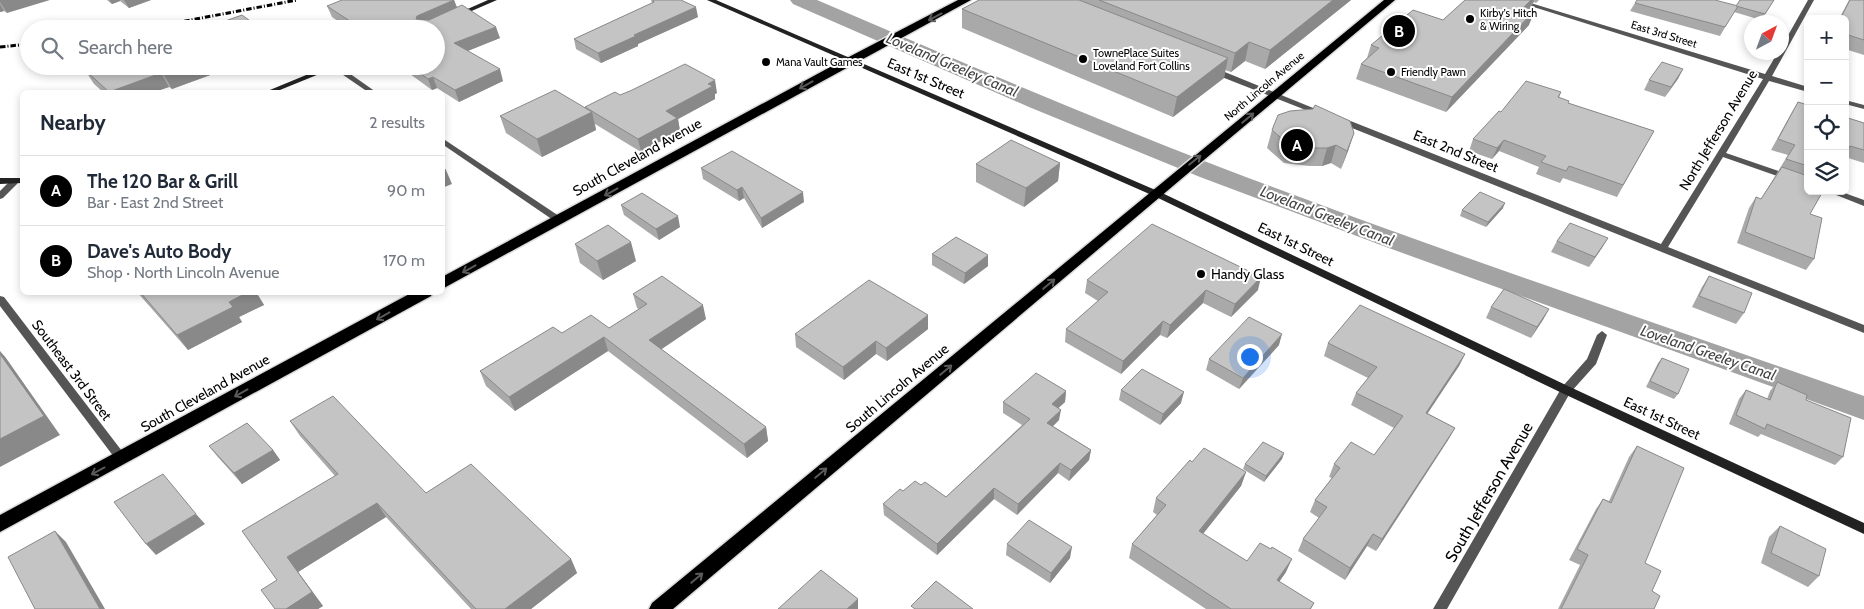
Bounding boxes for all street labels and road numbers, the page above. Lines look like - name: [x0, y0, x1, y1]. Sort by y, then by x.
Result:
- street label: East 3rd Street: [1629, 17, 1699, 51]
- street label: North Lincoln Avenue: [1221, 48, 1307, 124]
- street label: East 1st Street: [885, 54, 968, 102]
- street label: North Jefferson Avenue: [1675, 66, 1761, 194]
- street label: South Cleveland Avenue: [569, 114, 705, 200]
- street label: East 2nd Street: [1411, 126, 1501, 176]
- street label: East 1st Street: [1255, 218, 1337, 270]
- street label: Southeast 3rd Street: [28, 316, 116, 424]
- street label: South Lincoln Avenue: [842, 340, 952, 436]
- street label: South Cleveland Avenue: [137, 350, 273, 436]
- street label: East 1st Street: [1621, 392, 1703, 444]
- street label: South Jefferson Avenue: [1441, 419, 1537, 565]

